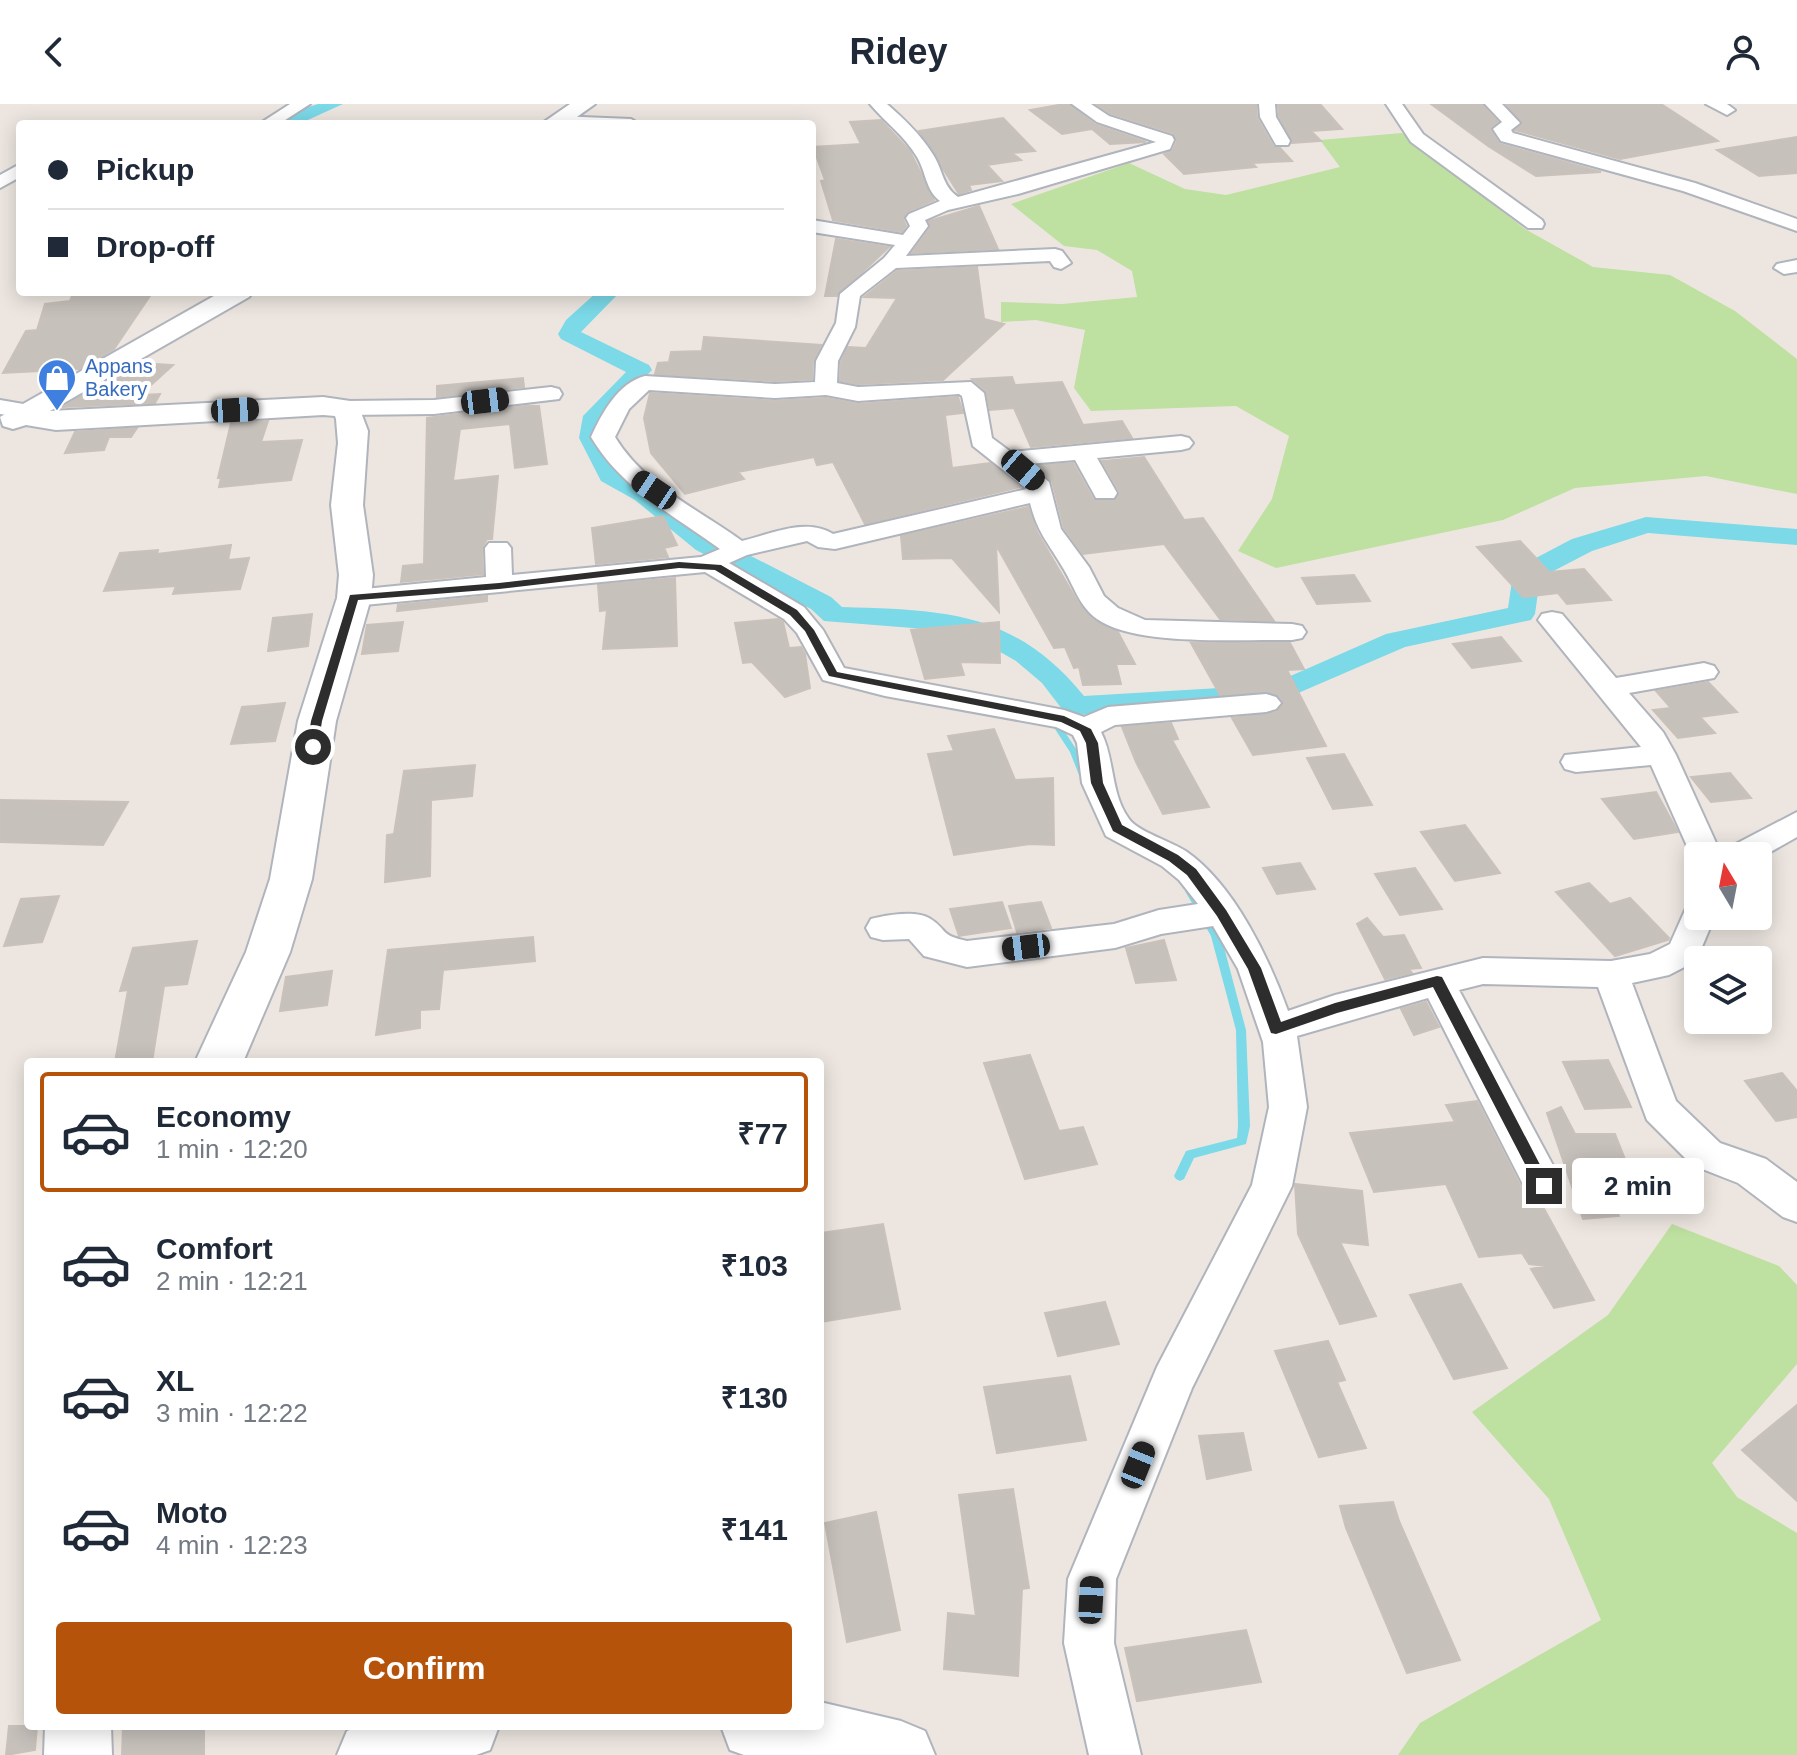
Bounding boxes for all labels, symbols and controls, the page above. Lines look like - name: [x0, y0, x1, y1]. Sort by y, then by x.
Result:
- icon: back: [32, 30, 76, 74]
- icon: person: [1721, 30, 1765, 74]
- text: Ridey: [849, 31, 948, 72]
- text: Pickup: [96, 153, 194, 186]
- text: Drop-off: [96, 230, 214, 263]
- place label: Appans Bakery: [85, 355, 153, 400]
- shop icon: Appans Bakery: [36, 357, 78, 412]
- car: [460, 386, 510, 416]
- car: [210, 397, 260, 423]
- car: [997, 445, 1049, 495]
- car: [627, 467, 681, 513]
- route start: [295, 729, 331, 765]
- north arrow: [1684, 842, 1772, 930]
- map controls: [1684, 842, 1772, 1034]
- car: [1001, 932, 1051, 962]
- button: layers: [1684, 946, 1772, 1034]
- icon: car: [60, 1096, 132, 1168]
- text: Economy: [156, 1100, 291, 1133]
- text: ₹77: [737, 1117, 788, 1150]
- text: 1 min · 12:20: [156, 1134, 308, 1164]
- callout: 2 min: [1572, 1158, 1704, 1214]
- route end: [1526, 1168, 1562, 1204]
- text: 2 min: [1604, 1171, 1672, 1201]
- icon: car: [60, 1228, 132, 1300]
- text: Comfort: [156, 1232, 273, 1265]
- text: ₹103: [721, 1249, 788, 1282]
- text: 2 min · 12:21: [156, 1266, 308, 1296]
- icon: car: [60, 1360, 132, 1432]
- text: XL: [156, 1364, 194, 1397]
- text: ₹130: [721, 1381, 788, 1414]
- text: 3 min · 12:22: [156, 1398, 308, 1428]
- car: [1118, 1438, 1158, 1492]
- icon: car: [60, 1492, 132, 1564]
- text: Moto: [156, 1496, 228, 1529]
- text: ₹141: [721, 1513, 788, 1546]
- text: 4 min · 12:23: [156, 1530, 308, 1560]
- car: [1078, 1575, 1104, 1625]
- button: Confirm: [56, 1622, 792, 1714]

